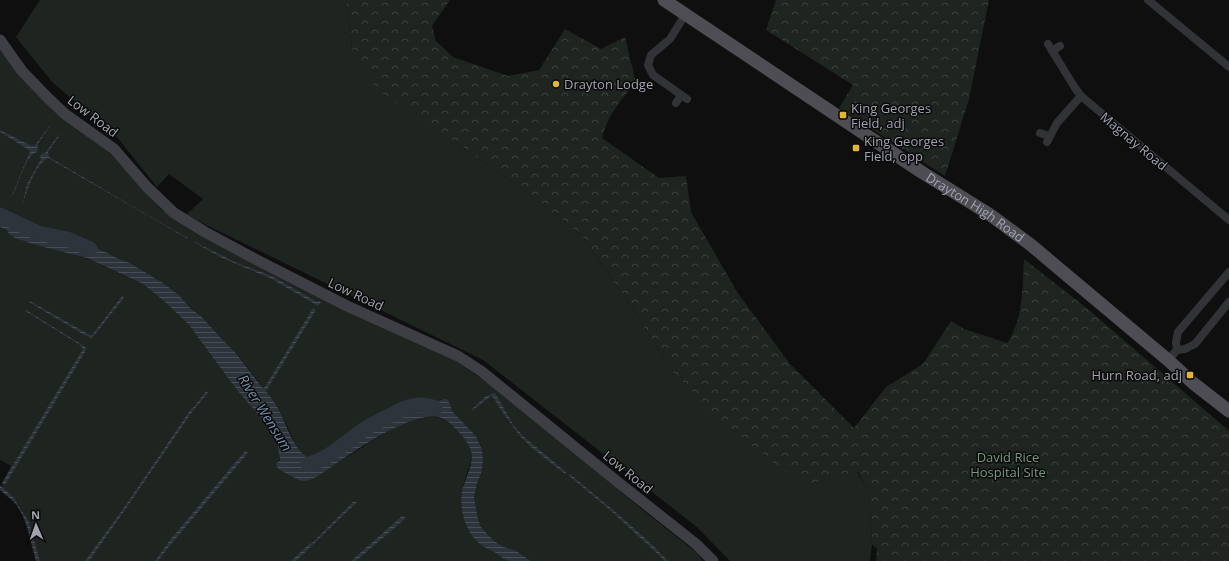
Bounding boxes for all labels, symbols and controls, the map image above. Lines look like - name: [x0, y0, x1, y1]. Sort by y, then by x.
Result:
- place label: Drayton Lodge: [564, 75, 653, 93]
- marker: Drayton Lodge: [551, 79, 561, 89]
- street label: Low Road: [64, 91, 122, 141]
- place label: King Georges Field, adj: [851, 99, 931, 132]
- street label: Magnay Road: [1097, 108, 1171, 174]
- marker: King Georges Field, adj: [838, 110, 848, 120]
- place label: King Georges Field, opp: [864, 132, 944, 165]
- marker: King Georges Field, opp: [851, 143, 861, 153]
- street label: Drayton High Road: [923, 168, 1028, 246]
- street label: Low Road: [325, 273, 387, 315]
- place label: Hurn Road, adj: [1092, 366, 1182, 384]
- marker: Hurn Road, adj: [1185, 370, 1195, 380]
- water label: River Wensum: [234, 371, 297, 455]
- street label: Low Road: [599, 446, 657, 498]
- park label: David Rice Hospital Site: [970, 448, 1046, 481]
- north arrow: [16, 505, 56, 545]
- text: N: [31, 507, 40, 522]

